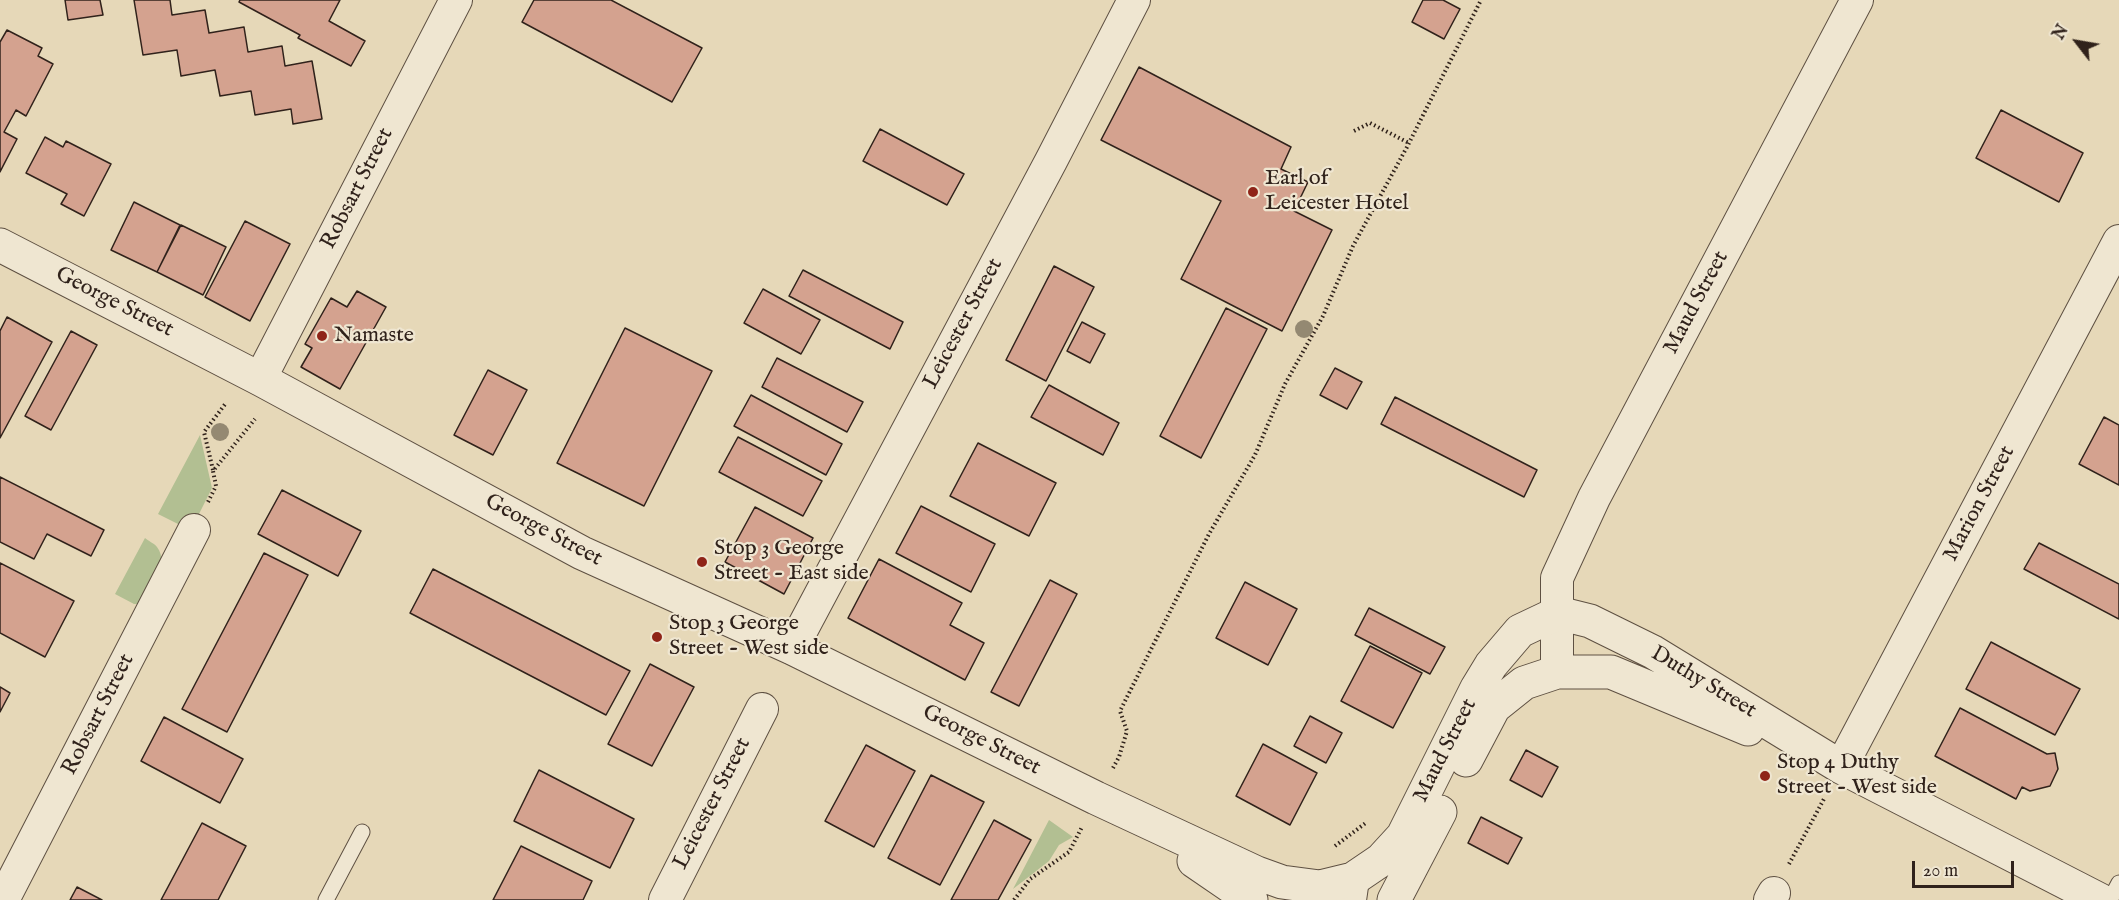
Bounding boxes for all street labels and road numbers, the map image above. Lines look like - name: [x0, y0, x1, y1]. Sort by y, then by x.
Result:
- street label: Robsart Street: [316, 124, 400, 254]
- street label: Maud Street: [1659, 247, 1735, 359]
- street label: Leicester Street: [919, 254, 1009, 394]
- street label: George Street: [51, 262, 177, 344]
- street label: Marion Street: [1939, 442, 2021, 566]
- street label: George Street: [480, 489, 606, 573]
- street label: Duthy Street: [1645, 641, 1761, 725]
- street label: Robsart Street: [57, 650, 141, 780]
- street label: Maud Street: [1409, 695, 1483, 807]
- street label: George Street: [918, 700, 1044, 782]
- street label: Leicester Street: [669, 734, 757, 874]

